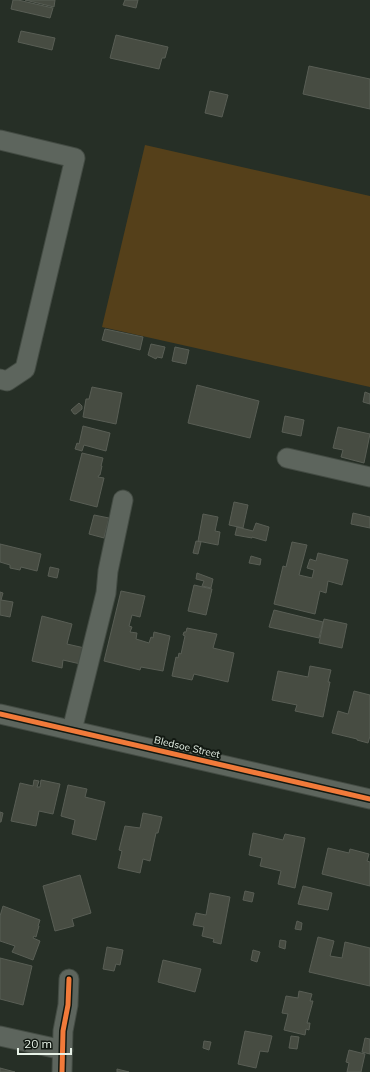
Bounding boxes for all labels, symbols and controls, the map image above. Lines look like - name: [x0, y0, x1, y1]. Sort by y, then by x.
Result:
- street label: Bledsoe Street: [153, 733, 222, 761]
- scale bar: [18, 1030, 71, 1056]
- text: 20 m: [24, 1036, 52, 1051]

